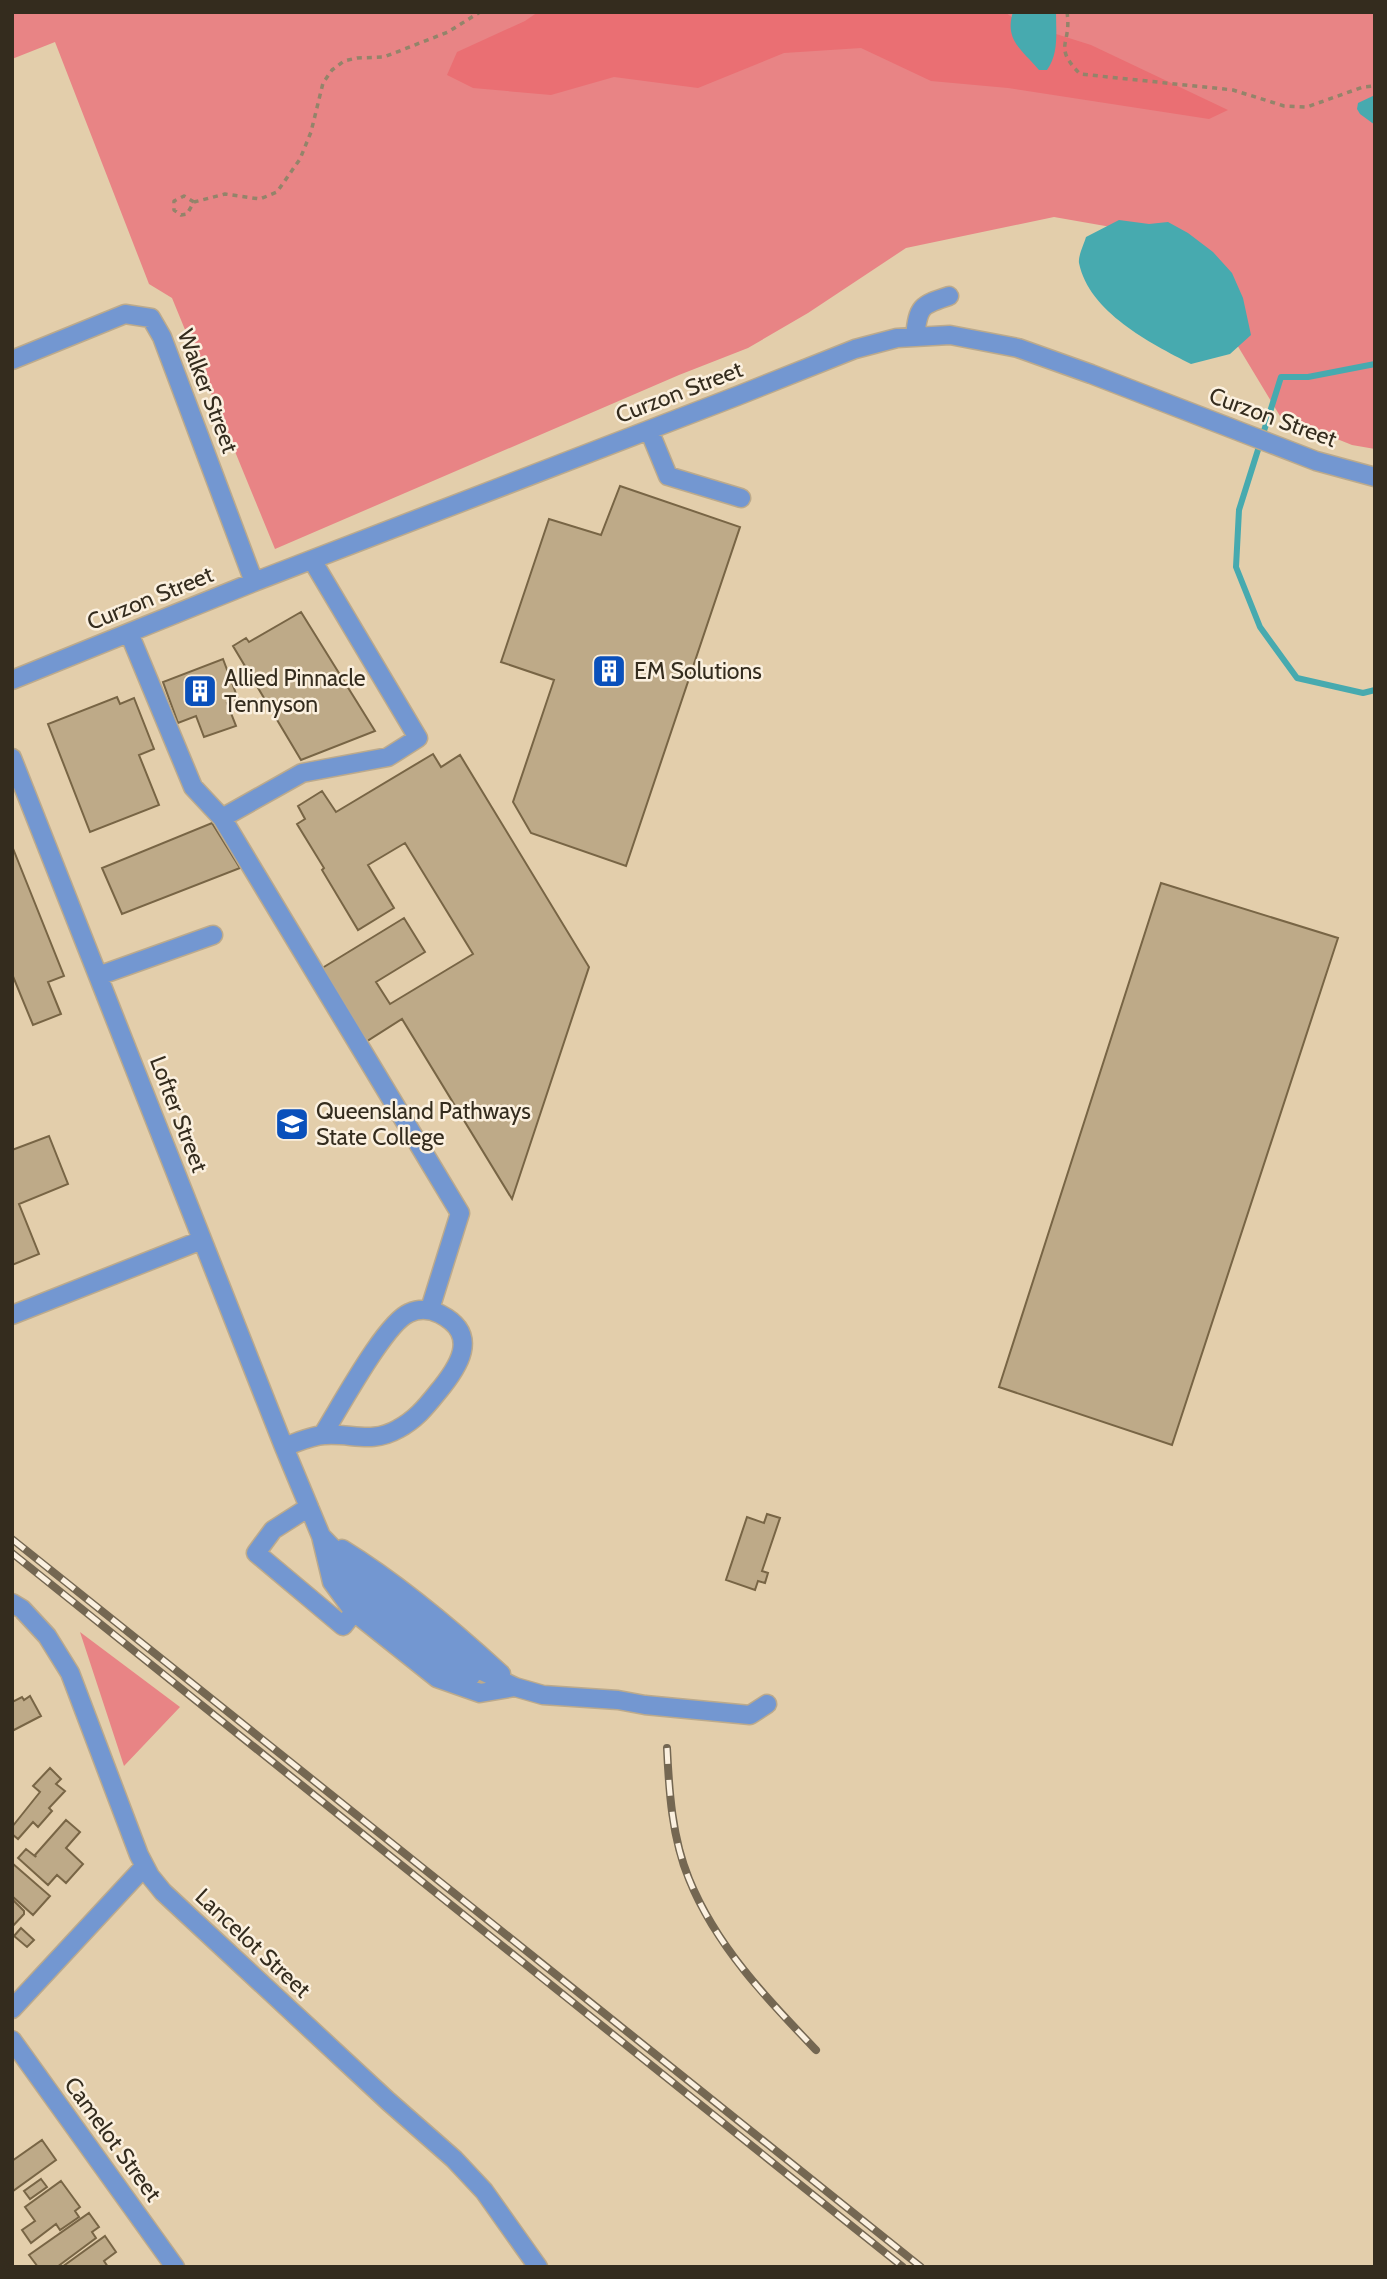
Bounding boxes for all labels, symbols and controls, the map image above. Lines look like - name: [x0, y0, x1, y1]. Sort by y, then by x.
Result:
- street label: Walker Street: [172, 325, 245, 457]
- street label: Curzon Street: [612, 355, 747, 429]
- street label: Curzon Street: [1205, 381, 1341, 453]
- street label: Curzon Street: [83, 560, 217, 636]
- building icon: EM Solutions: [590, 652, 628, 690]
- place label: EM Solutions: [634, 657, 762, 685]
- place label: Allied Pinnacle Tennyson: [224, 664, 366, 718]
- building icon: Allied Pinnacle Tennyson: [181, 672, 219, 710]
- street label: Lofter Street: [144, 1052, 214, 1176]
- place label: Queensland Pathways State College: [316, 1097, 531, 1151]
- school or university icon: Queensland Pathways State College: [273, 1105, 311, 1143]
- street label: Lancelot Street: [190, 1883, 317, 2004]
- street label: Camelot Street: [58, 2071, 168, 2207]

